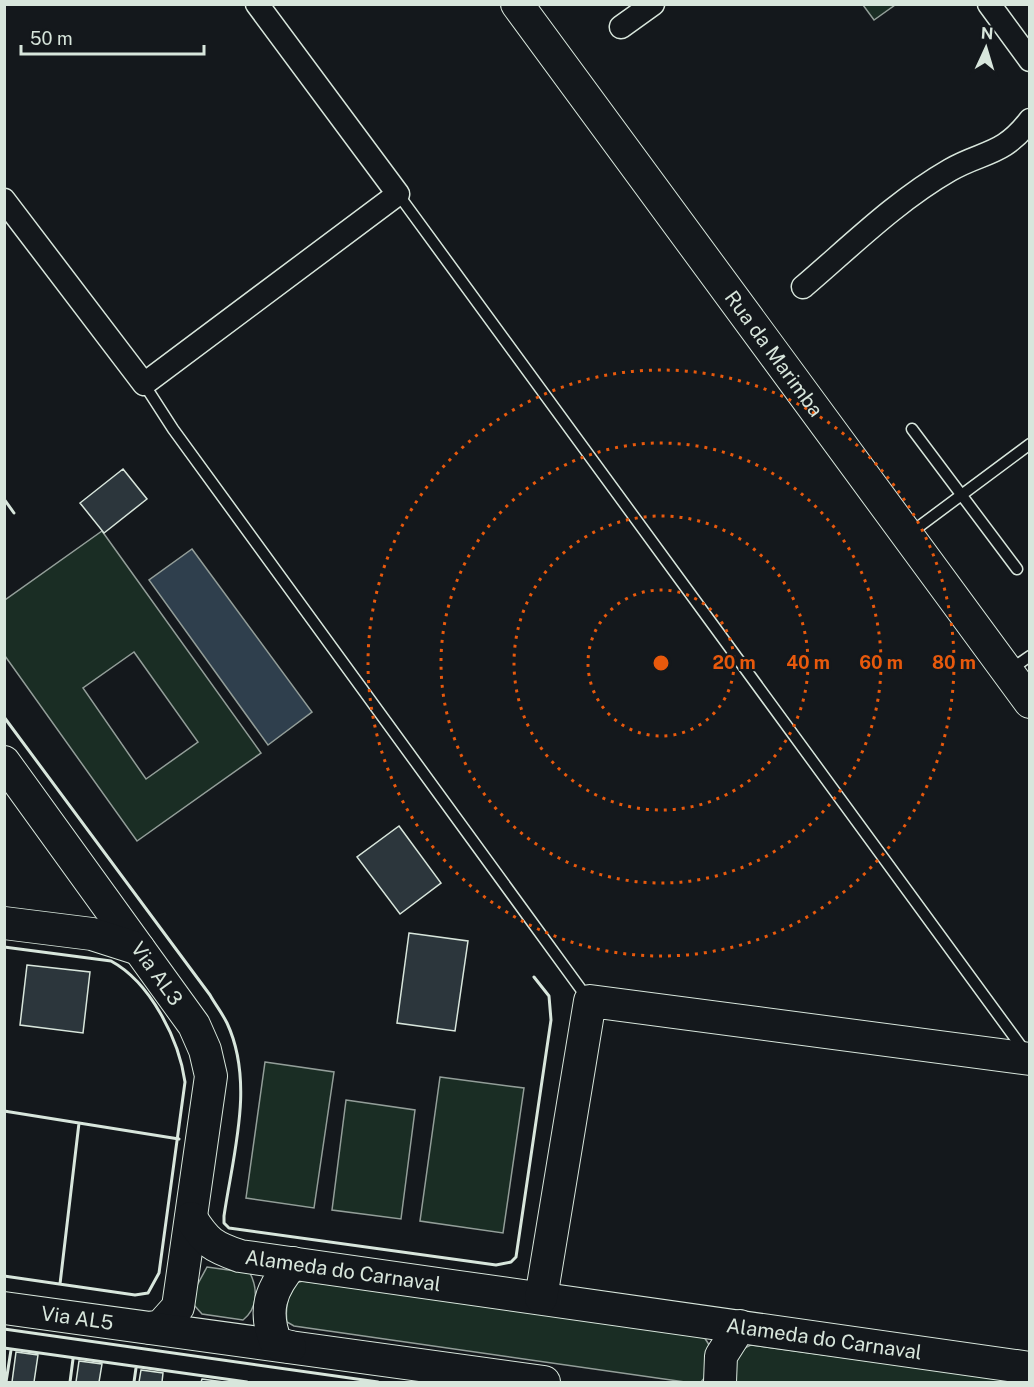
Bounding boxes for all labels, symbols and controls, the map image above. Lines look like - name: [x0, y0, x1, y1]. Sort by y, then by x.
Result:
- scale bar: [21, 18, 204, 56]
- north arrow: [956, 18, 1016, 78]
- text: N: [980, 24, 994, 43]
- text: 50 m: [30, 28, 73, 49]
- street label: Rua da Marimba: [720, 286, 828, 421]
- text: 20 m: [712, 652, 756, 673]
- text: 40 m: [786, 652, 830, 673]
- text: 60 m: [859, 652, 903, 673]
- text: 80 m: [932, 652, 976, 673]
- centre of rings: [651, 653, 671, 673]
- street label: Via AL3: [126, 937, 188, 1010]
- street label: Alameda do Carnaval: [244, 1245, 442, 1296]
- street label: Via AL5: [40, 1301, 115, 1335]
- street label: Alameda do Carnaval: [725, 1313, 924, 1365]

